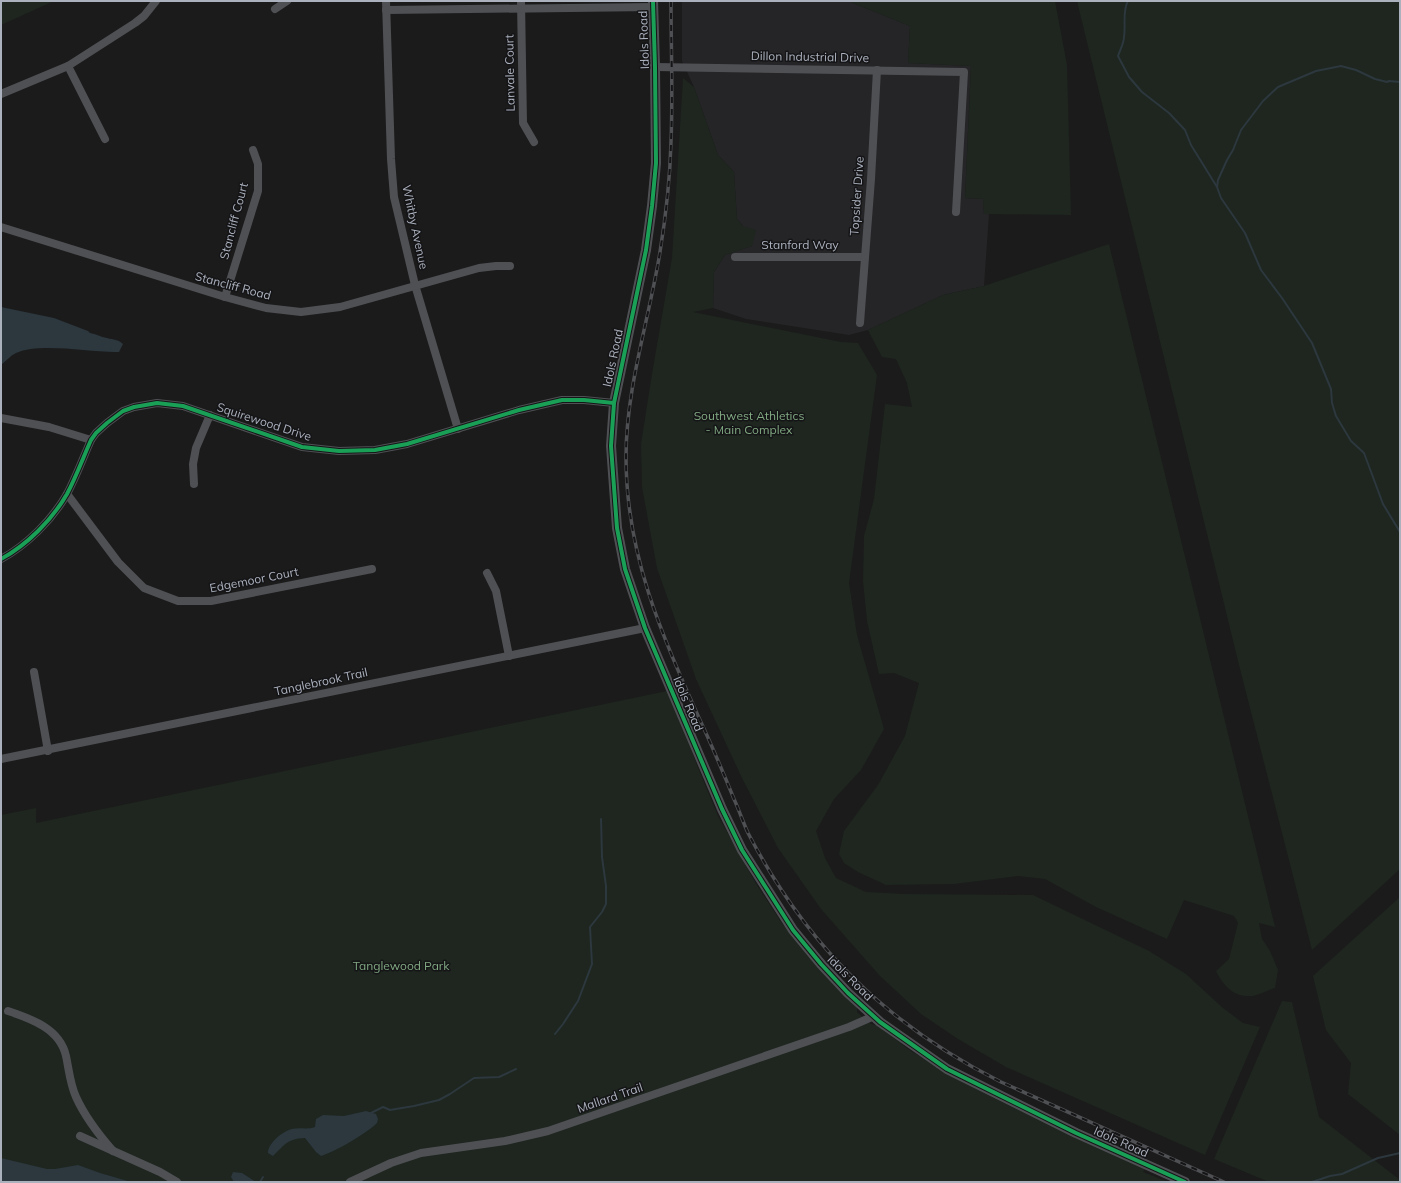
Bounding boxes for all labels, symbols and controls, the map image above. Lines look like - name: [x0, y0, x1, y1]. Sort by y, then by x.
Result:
- street label: Idols Road: [635, 11, 652, 70]
- street label: Lanvale Court: [501, 34, 518, 112]
- street label: Dillon Industrial Drive: [751, 48, 869, 65]
- street label: Topsider Drive: [846, 156, 867, 236]
- street label: Stancliff Court: [216, 181, 251, 261]
- street label: Whitby Avenue: [399, 183, 432, 270]
- street label: Stanford Way: [761, 237, 839, 252]
- street label: Stancliff Road: [194, 268, 273, 303]
- street label: Idols Road: [599, 328, 626, 388]
- street label: Squirewood Drive: [215, 399, 313, 444]
- park label: Southwest Athletics - Main Complex: [694, 408, 804, 437]
- street label: Edgemoor Court: [208, 564, 300, 595]
- street label: Tanglebrook Trail: [273, 664, 369, 699]
- street label: Idols Road: [670, 674, 707, 734]
- street label: Idols Road: [824, 952, 876, 1004]
- park label: Tanglewood Park: [353, 958, 450, 973]
- street label: Mallard Trail: [575, 1079, 645, 1116]
- street label: Idols Road: [1091, 1123, 1151, 1160]

